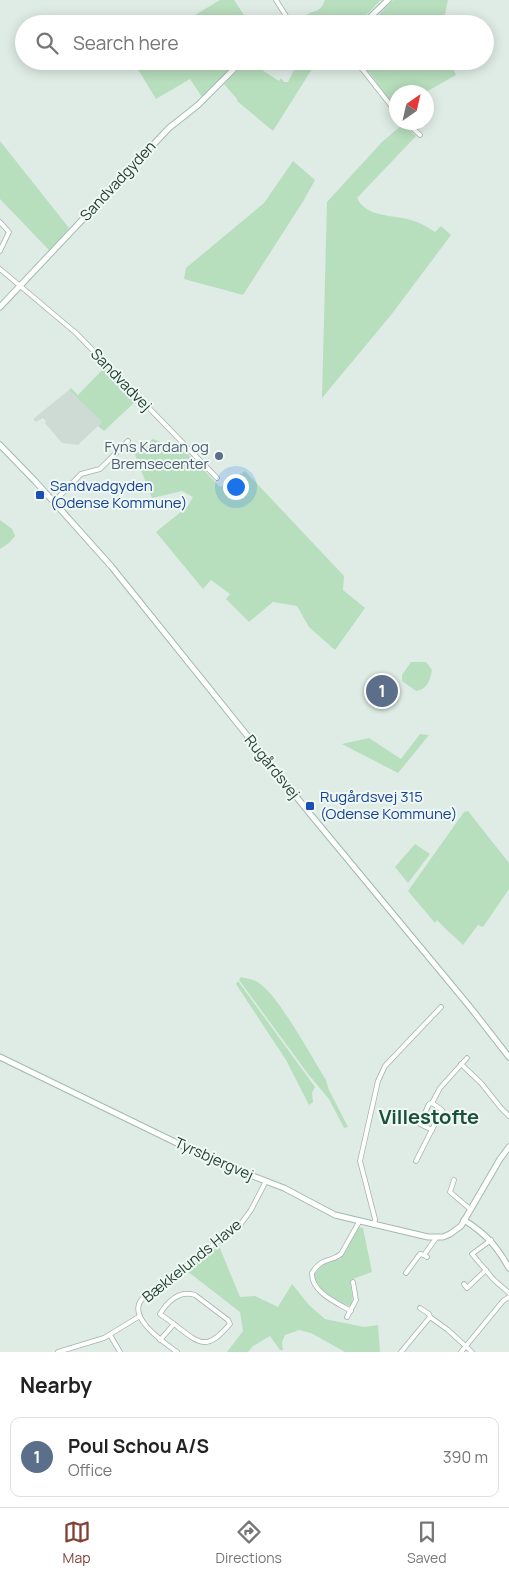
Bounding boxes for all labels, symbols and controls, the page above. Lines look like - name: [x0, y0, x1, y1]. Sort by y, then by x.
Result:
- search box: [15, 15, 494, 70]
- icon: search: [33, 29, 61, 57]
- text: Search here: [73, 30, 179, 56]
- north arrow: [389, 85, 434, 130]
- street label: Sandvadgyden: [75, 136, 160, 225]
- street label: Sandvadvej: [86, 344, 157, 416]
- place label: Fyns Kardan og Bremsecenter: [104, 436, 210, 474]
- marker: Fyns Kardan og Bremsecenter: [213, 450, 225, 462]
- your location: [223, 474, 249, 500]
- place label: Sandvadgyden (Odense Kommune): [50, 475, 187, 513]
- marker: Sandvadgyden (Odense Kommune): [34, 489, 46, 501]
- pin: 1: [366, 672, 398, 710]
- street label: Rugårdsvej: [240, 730, 305, 803]
- place label: Rugårdsvej 315 (Odense Kommune): [320, 786, 457, 824]
- marker: Rugårdsvej 315 (Odense Kommune): [304, 800, 316, 812]
- district label: Villestofte: [379, 1103, 479, 1130]
- street label: Tyrsbjergvej: [172, 1132, 257, 1185]
- street label: Bækkelunds Have: [138, 1214, 246, 1307]
- text: Nearby: [20, 1371, 92, 1399]
- text: Poul Schou A/S: [68, 1433, 209, 1459]
- text: 1: [33, 1446, 41, 1468]
- text: 390 m: [443, 1446, 488, 1468]
- text: Office: [68, 1459, 112, 1481]
- tab: Map: [63, 1518, 91, 1567]
- tab: Directions: [216, 1518, 282, 1567]
- tab: Saved: [407, 1518, 446, 1567]

